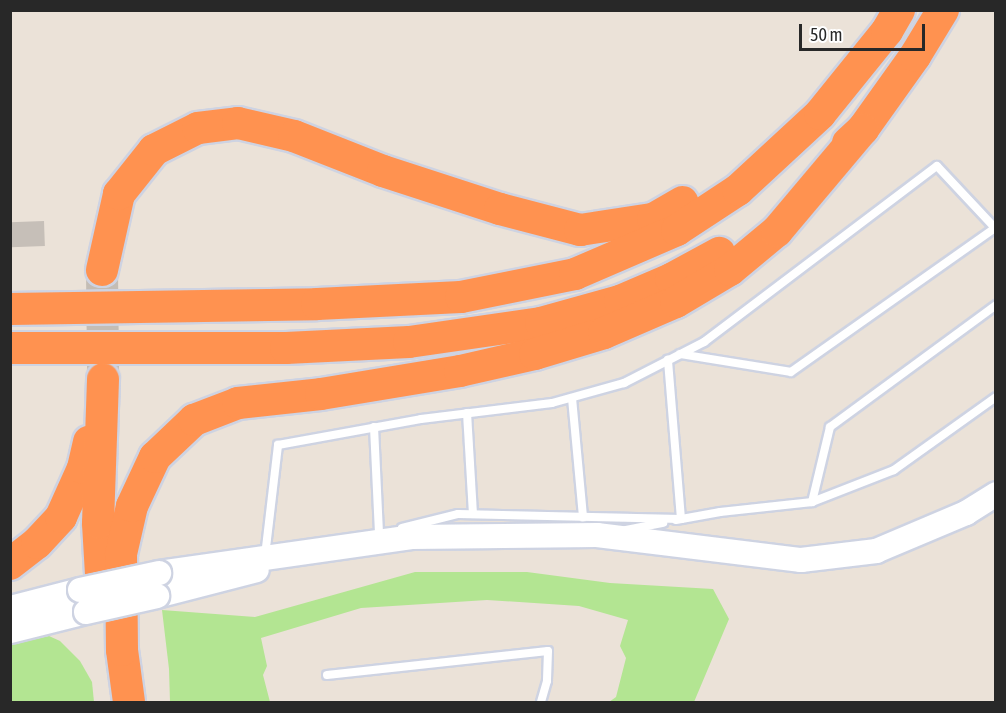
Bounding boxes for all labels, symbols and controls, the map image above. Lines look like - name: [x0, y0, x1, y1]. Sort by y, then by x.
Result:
- scale bar: [802, 12, 928, 50]
- text: 50 m: [810, 24, 842, 45]

